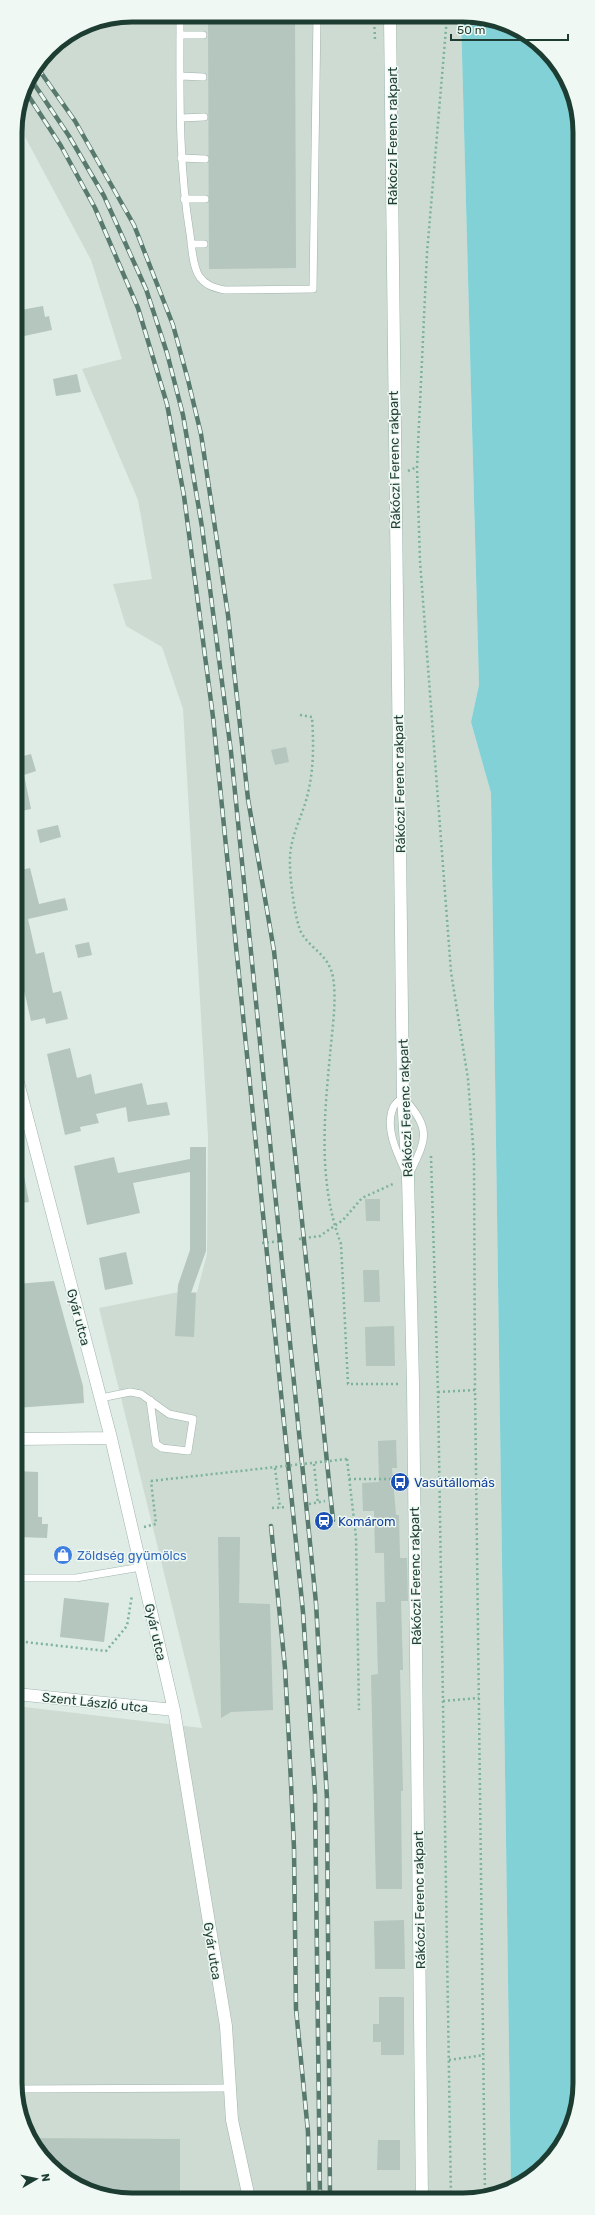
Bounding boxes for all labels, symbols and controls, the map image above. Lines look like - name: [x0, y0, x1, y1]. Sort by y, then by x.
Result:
- scale bar: [451, 16, 568, 42]
- text: 50 m: [457, 23, 485, 37]
- street label: Rákóczi Ferenc rakpart: [385, 67, 400, 205]
- street label: Rákóczi Ferenc rakpart: [386, 391, 403, 529]
- street label: Rákóczi Ferenc rakpart: [391, 715, 408, 853]
- street label: Rákóczi Ferenc rakpart: [396, 1039, 415, 1177]
- street label: Gyár utca: [64, 1287, 93, 1347]
- bus stop icon: Vasútállomás: [389, 1471, 411, 1493]
- place label: Vasútállomás: [414, 1475, 495, 1490]
- street label: Rákóczi Ferenc rakpart: [407, 1507, 424, 1645]
- station icon: Komárom: [313, 1510, 335, 1532]
- place label: Komárom: [338, 1514, 395, 1529]
- shop icon: Zöldség gyümölcs: [52, 1544, 74, 1566]
- place label: Zöldség gyümölcs: [77, 1548, 187, 1564]
- street label: Gyár utca: [142, 1602, 169, 1662]
- street label: Szent László utca: [41, 1689, 149, 1716]
- street label: Rákóczi Ferenc rakpart: [411, 1831, 428, 1969]
- street label: Gyár utca: [201, 1921, 224, 1981]
- north arrow: [16, 2159, 56, 2199]
- text: N: [38, 2173, 52, 2183]

